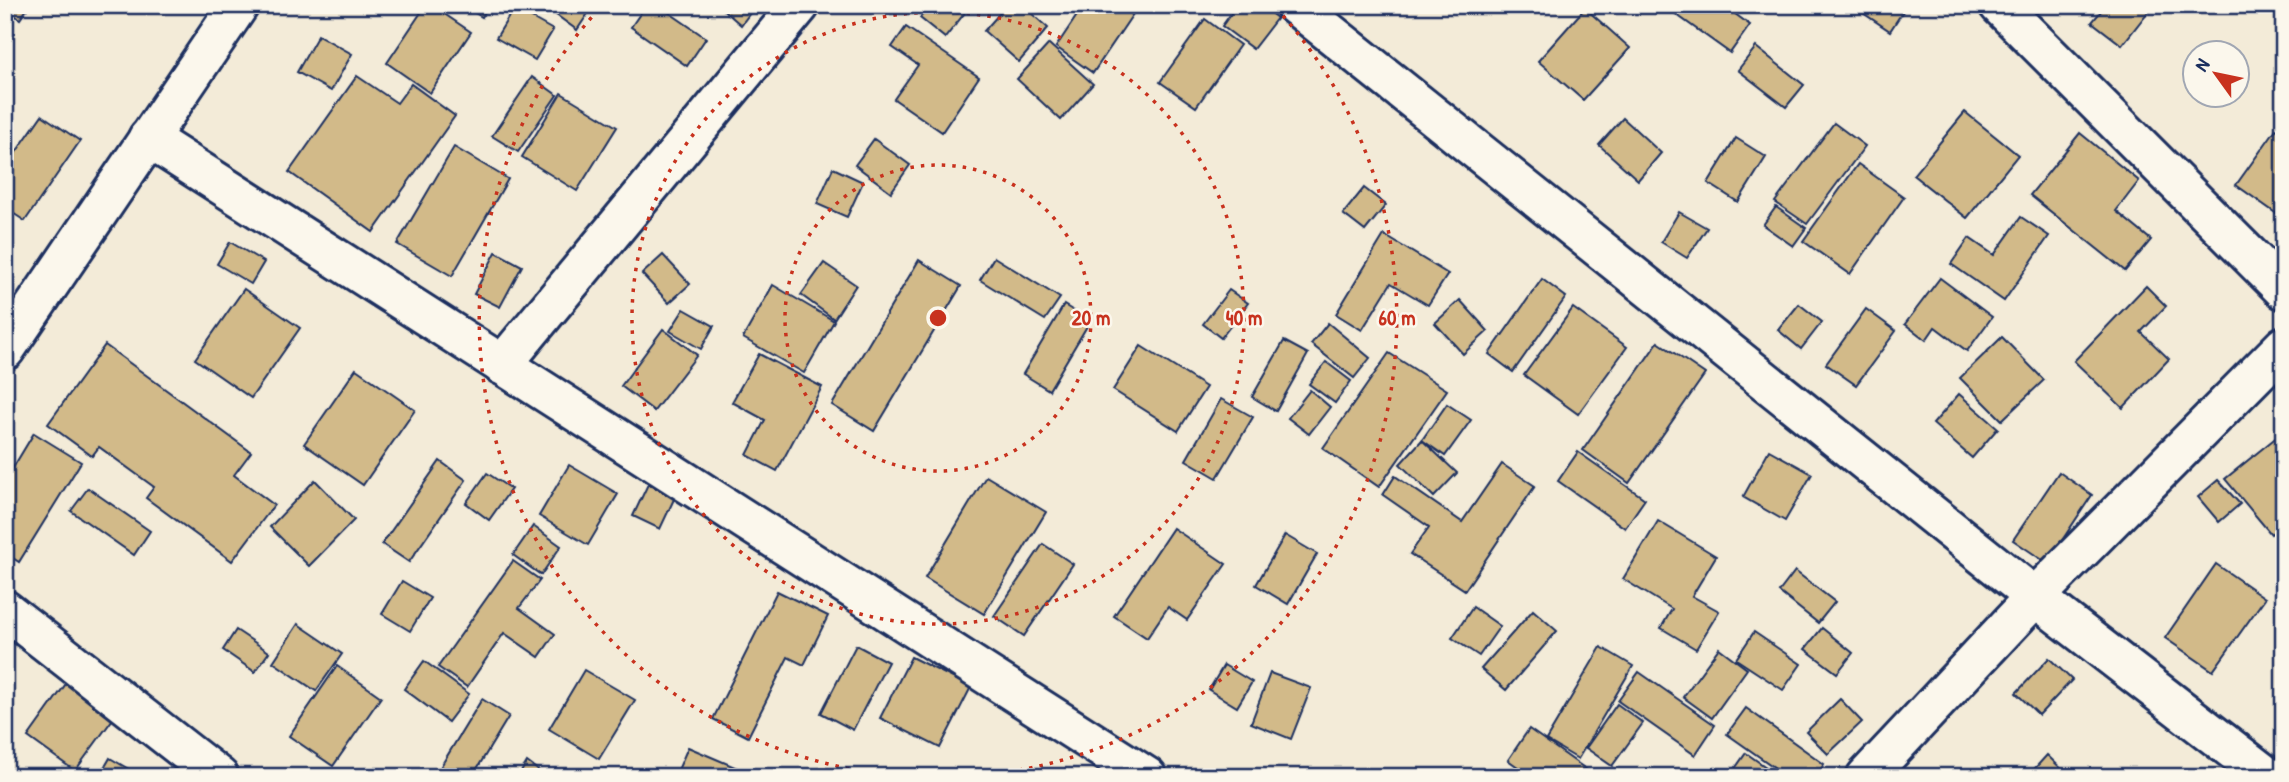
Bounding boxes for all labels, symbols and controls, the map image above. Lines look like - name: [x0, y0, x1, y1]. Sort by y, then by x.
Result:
- north arrow: [2180, 38, 2250, 108]
- text: N: [2188, 53, 2215, 76]
- text: 20 m: [1072, 303, 1110, 332]
- text: 40 m: [1226, 303, 1262, 332]
- text: 60 m: [1379, 303, 1415, 332]
- centre of rings: [926, 306, 950, 330]

